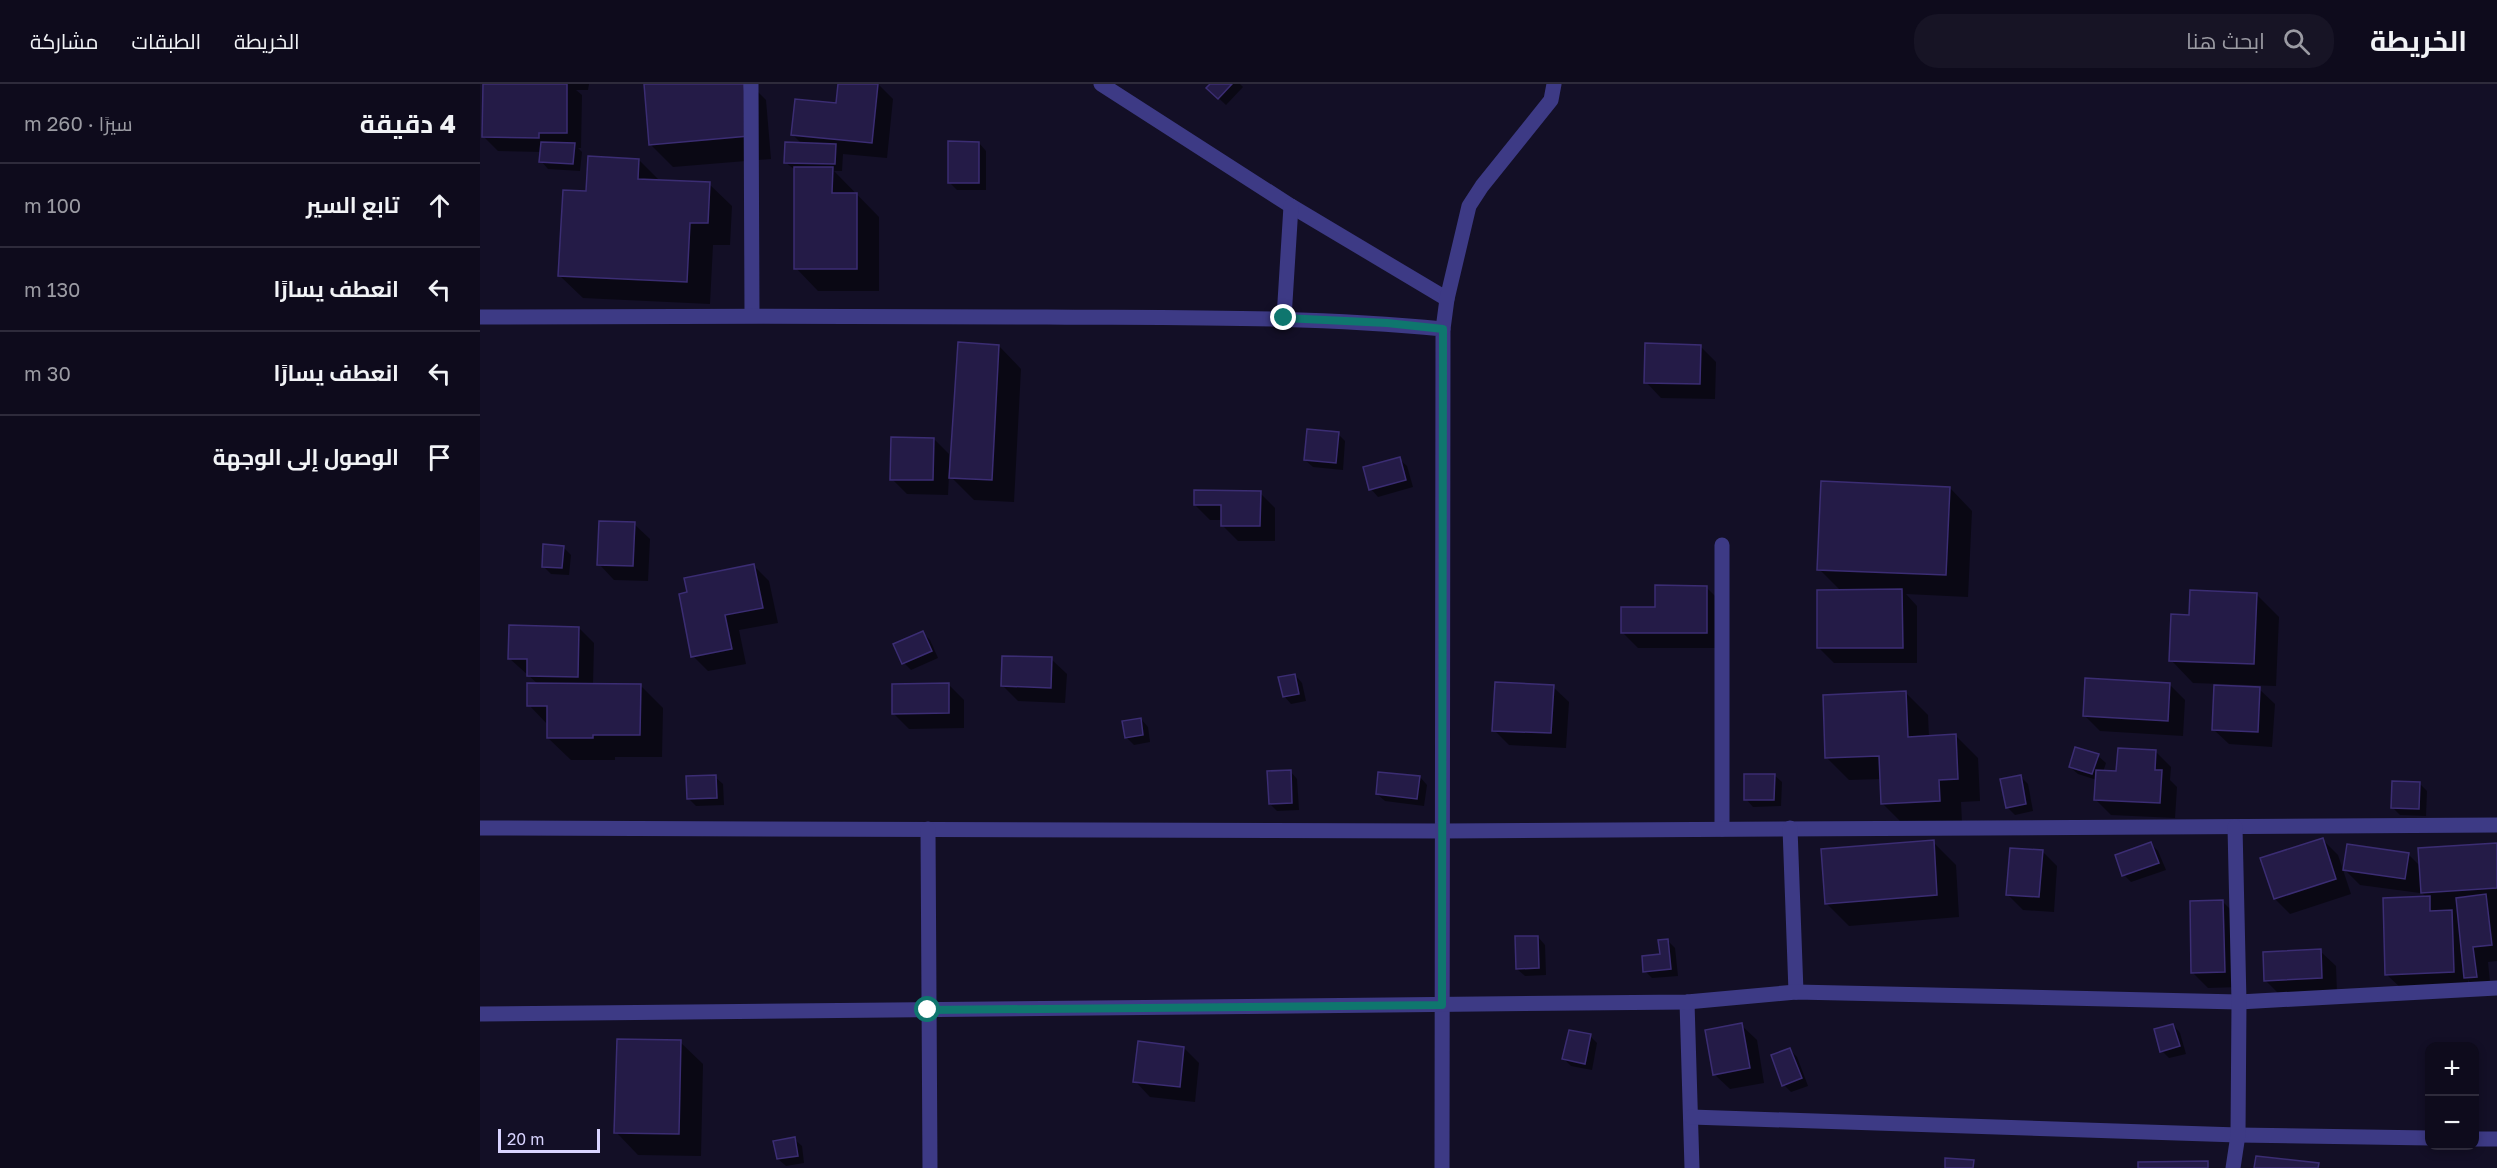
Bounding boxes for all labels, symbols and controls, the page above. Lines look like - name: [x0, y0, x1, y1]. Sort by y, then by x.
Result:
- search box: [1914, 14, 2334, 68]
- text: الخريطة: [2370, 24, 2467, 57]
- icon: search: [2280, 25, 2313, 58]
- text: ابحث هنا: [2186, 27, 2265, 54]
- text: مشاركة: [30, 28, 99, 54]
- text: الطبقات: [132, 28, 201, 54]
- text: الخريطة: [234, 28, 300, 54]
- text: 4 دقيقة: [360, 108, 456, 139]
- text: سيرًا · 260 m: [24, 111, 133, 135]
- icon: ahead: [423, 189, 456, 222]
- text: تابع السير: [306, 191, 399, 218]
- text: 100 m: [24, 193, 81, 217]
- icon: left: [423, 273, 456, 306]
- text: انعطف يسارًا: [274, 275, 399, 302]
- text: 130 m: [24, 277, 81, 301]
- route end: [1270, 304, 1296, 330]
- icon: left: [423, 357, 456, 390]
- text: انعطف يسارًا: [274, 359, 399, 386]
- text: 30 m: [24, 361, 71, 385]
- icon: arrive: [423, 441, 456, 474]
- text: الوصول إلى الوجهة: [213, 443, 399, 470]
- route start: [914, 996, 940, 1022]
- map controls: [2425, 1042, 2479, 1150]
- button: +: [2425, 1042, 2479, 1096]
- button: −: [2425, 1096, 2479, 1150]
- scale bar: [498, 1126, 600, 1154]
- text: 20 m: [507, 1129, 544, 1149]

